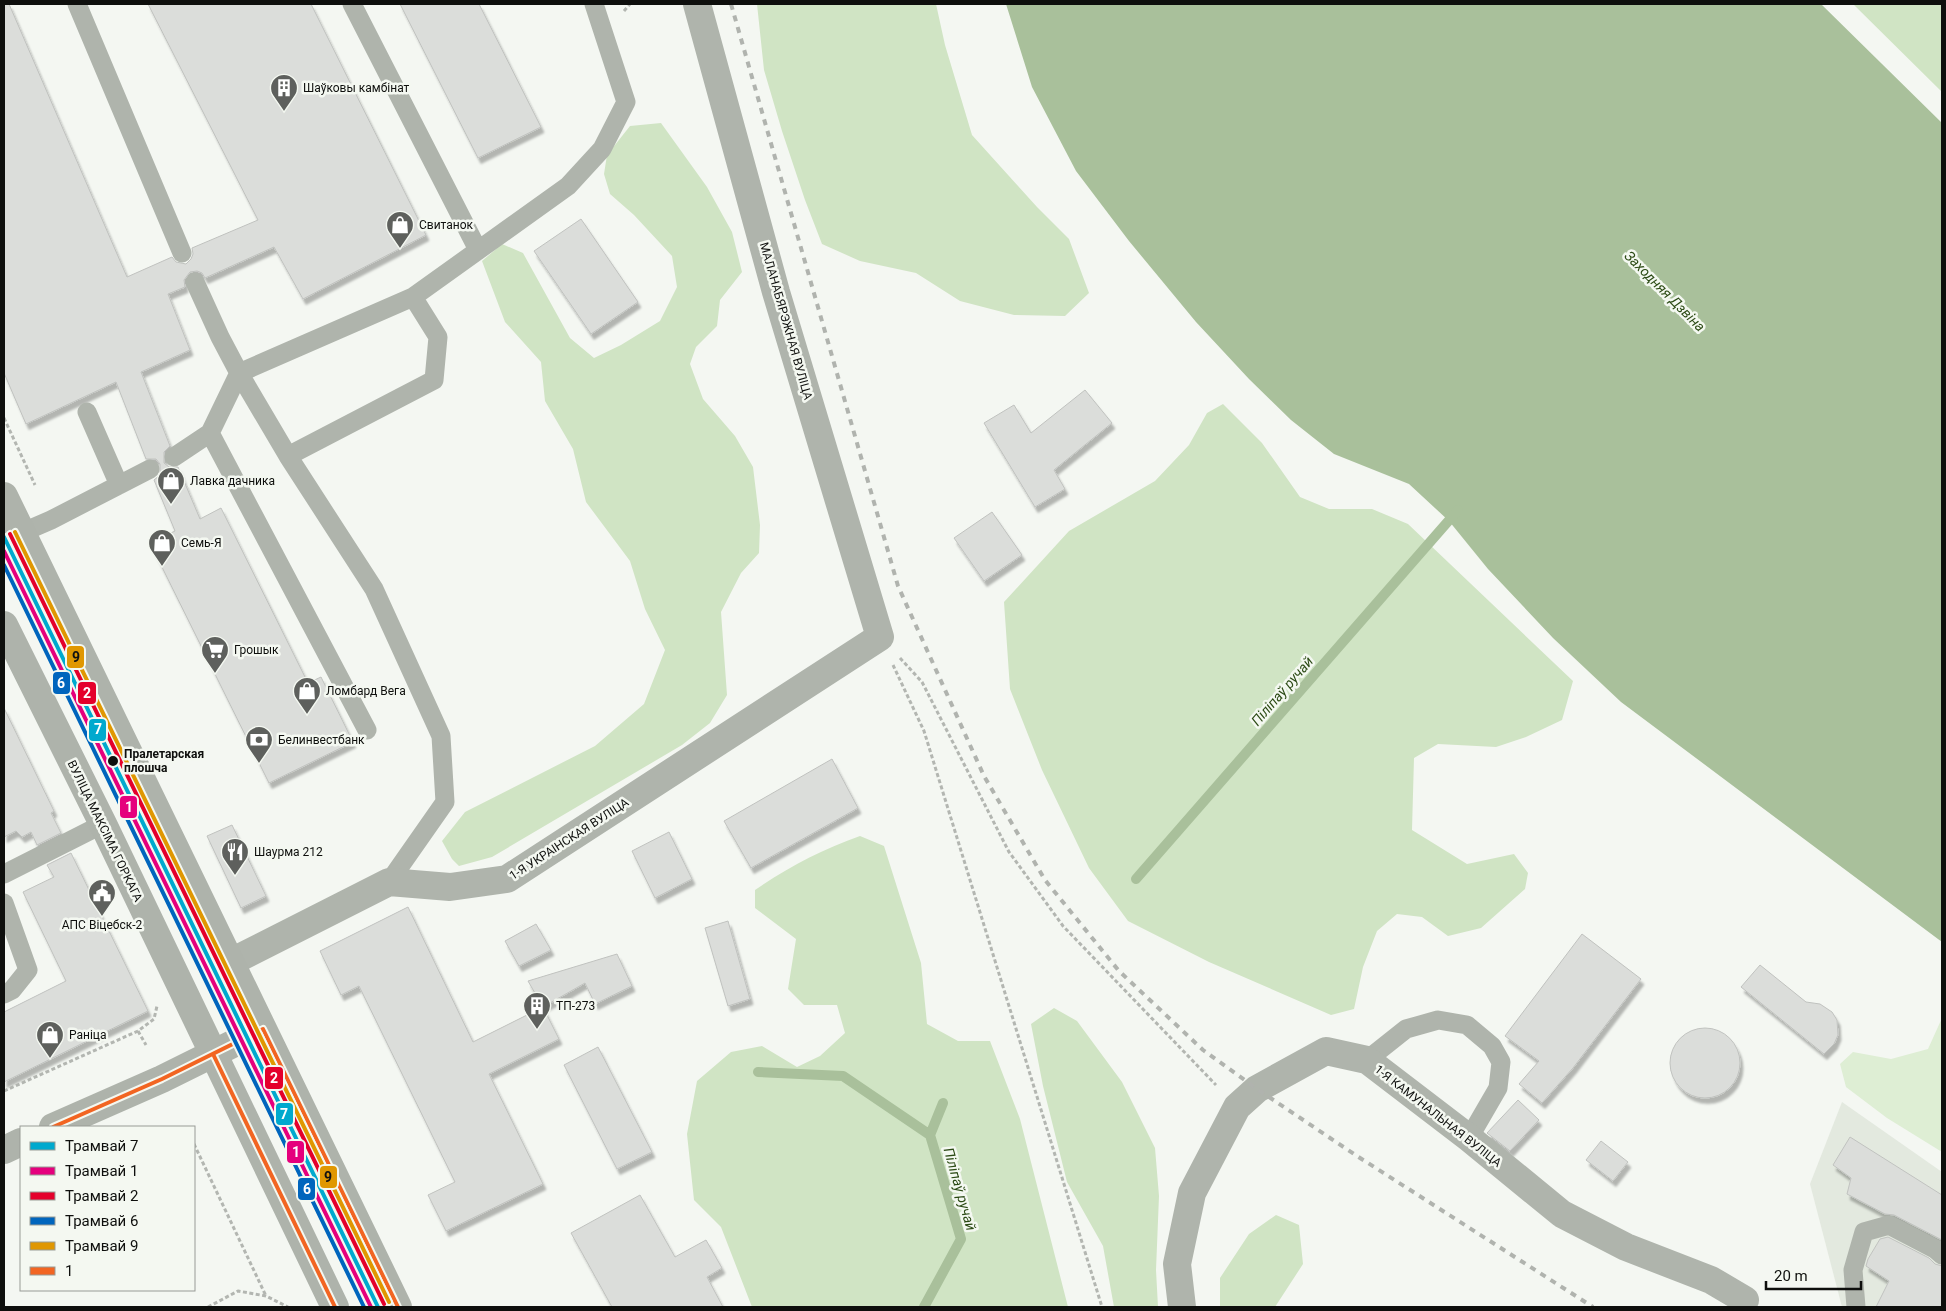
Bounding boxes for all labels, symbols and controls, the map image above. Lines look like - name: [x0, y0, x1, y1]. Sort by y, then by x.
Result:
- building icon: Шаўковы камбінат: [269, 73, 299, 112]
- place label: Шаўковы камбінат: [303, 81, 410, 95]
- shop icon: Свитанок: [385, 210, 415, 249]
- place label: Свитанок: [419, 218, 474, 232]
- street label: МАЛАНАБЯРЭЖНАЯ ВУЛІЦА: [757, 241, 815, 402]
- water label: Заходняя Дзвіна: [1621, 247, 1709, 335]
- shop icon: Лавка дачника: [156, 466, 186, 505]
- place label: Лавка дачника: [190, 474, 275, 488]
- shop icon: Семь-Я: [147, 528, 177, 567]
- place label: Семь-Я: [181, 536, 222, 550]
- supermarket icon: Грошык: [200, 635, 230, 674]
- place label: Грошык: [234, 643, 279, 657]
- line badge: 9: [66, 645, 85, 669]
- text: 9: [72, 649, 80, 665]
- water label: Піліпаў ручай: [1248, 653, 1316, 729]
- line badge: 6: [52, 671, 71, 695]
- text: 6: [57, 675, 65, 691]
- shop icon: Ломбард Вега: [292, 676, 322, 715]
- line badge: 2: [77, 681, 97, 705]
- place label: Ломбард Вега: [326, 684, 406, 698]
- text: 2: [83, 685, 91, 701]
- line badge: 7: [88, 718, 107, 742]
- text: 7: [94, 721, 102, 737]
- bank icon: Белинвестбанк: [244, 725, 274, 764]
- place label: Белинвестбанк: [278, 733, 365, 747]
- place label: Пралетарская плошча: [124, 747, 204, 775]
- marker: Пралетарская плошча: [106, 754, 120, 768]
- street label: ВУЛІЦА МАКСІМА ГОРКАГА: [65, 758, 145, 904]
- line badge: 1: [119, 795, 138, 819]
- street label: 1-Я УКРАІНСКАЯ ВУЛІЦА: [507, 795, 631, 883]
- text: 1: [125, 799, 133, 815]
- restaurant icon: Шаурма 212: [220, 837, 250, 876]
- place label: Шаурма 212: [254, 845, 323, 859]
- public building icon: АПС Віцебск-2: [87, 878, 117, 917]
- place label: АПС Віцебск-2: [62, 918, 143, 932]
- building icon: ТП-273: [522, 991, 552, 1030]
- place label: ТП-273: [556, 999, 595, 1013]
- shop icon: Раніца: [35, 1020, 65, 1059]
- place label: Раніца: [69, 1028, 107, 1042]
- street label: 1-Я КАМУНАЛЬНАЯ ВУЛІЦА: [1372, 1062, 1504, 1170]
- line badge: 2: [264, 1066, 284, 1090]
- text: 2: [270, 1070, 278, 1086]
- line badge: 7: [275, 1102, 294, 1126]
- text: 7: [280, 1106, 288, 1122]
- legend: [20, 1126, 195, 1291]
- text: Трамвай 7: [65, 1137, 138, 1155]
- line badge: 1: [286, 1140, 305, 1164]
- text: 1: [292, 1144, 300, 1160]
- water label: Піліпаў ручай: [940, 1146, 980, 1233]
- text: Трамвай 1: [65, 1162, 138, 1180]
- line badge: 9: [319, 1165, 338, 1189]
- text: 9: [324, 1169, 332, 1185]
- line badge: 6: [297, 1177, 316, 1201]
- text: 6: [303, 1181, 311, 1197]
- text: Трамвай 2: [65, 1187, 138, 1205]
- text: Трамвай 6: [65, 1212, 138, 1230]
- text: Трамвай 9: [65, 1237, 138, 1255]
- scale bar: [1766, 1258, 1861, 1290]
- text: 1: [65, 1262, 73, 1280]
- text: 20 m: [1774, 1267, 1808, 1285]

